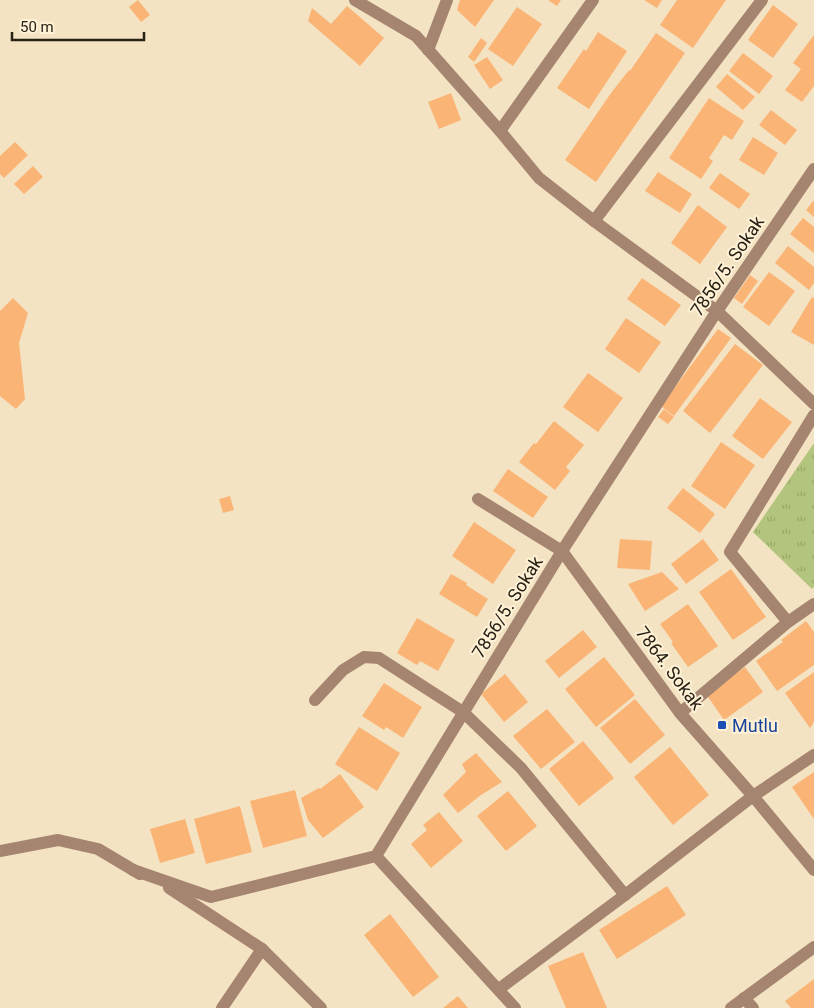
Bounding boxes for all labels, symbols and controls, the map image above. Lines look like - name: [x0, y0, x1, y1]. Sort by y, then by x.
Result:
- scale bar: [12, 10, 145, 42]
- text: 50 m: [20, 18, 54, 36]
- street label: 7856/5. Sokak: [686, 211, 769, 320]
- street label: 7856/5. Sokak: [467, 551, 547, 662]
- street label: 7864. Sokak: [632, 622, 709, 714]
- place label: Mutlu: [732, 715, 778, 736]
- marker: Mutlu: [716, 719, 728, 731]

